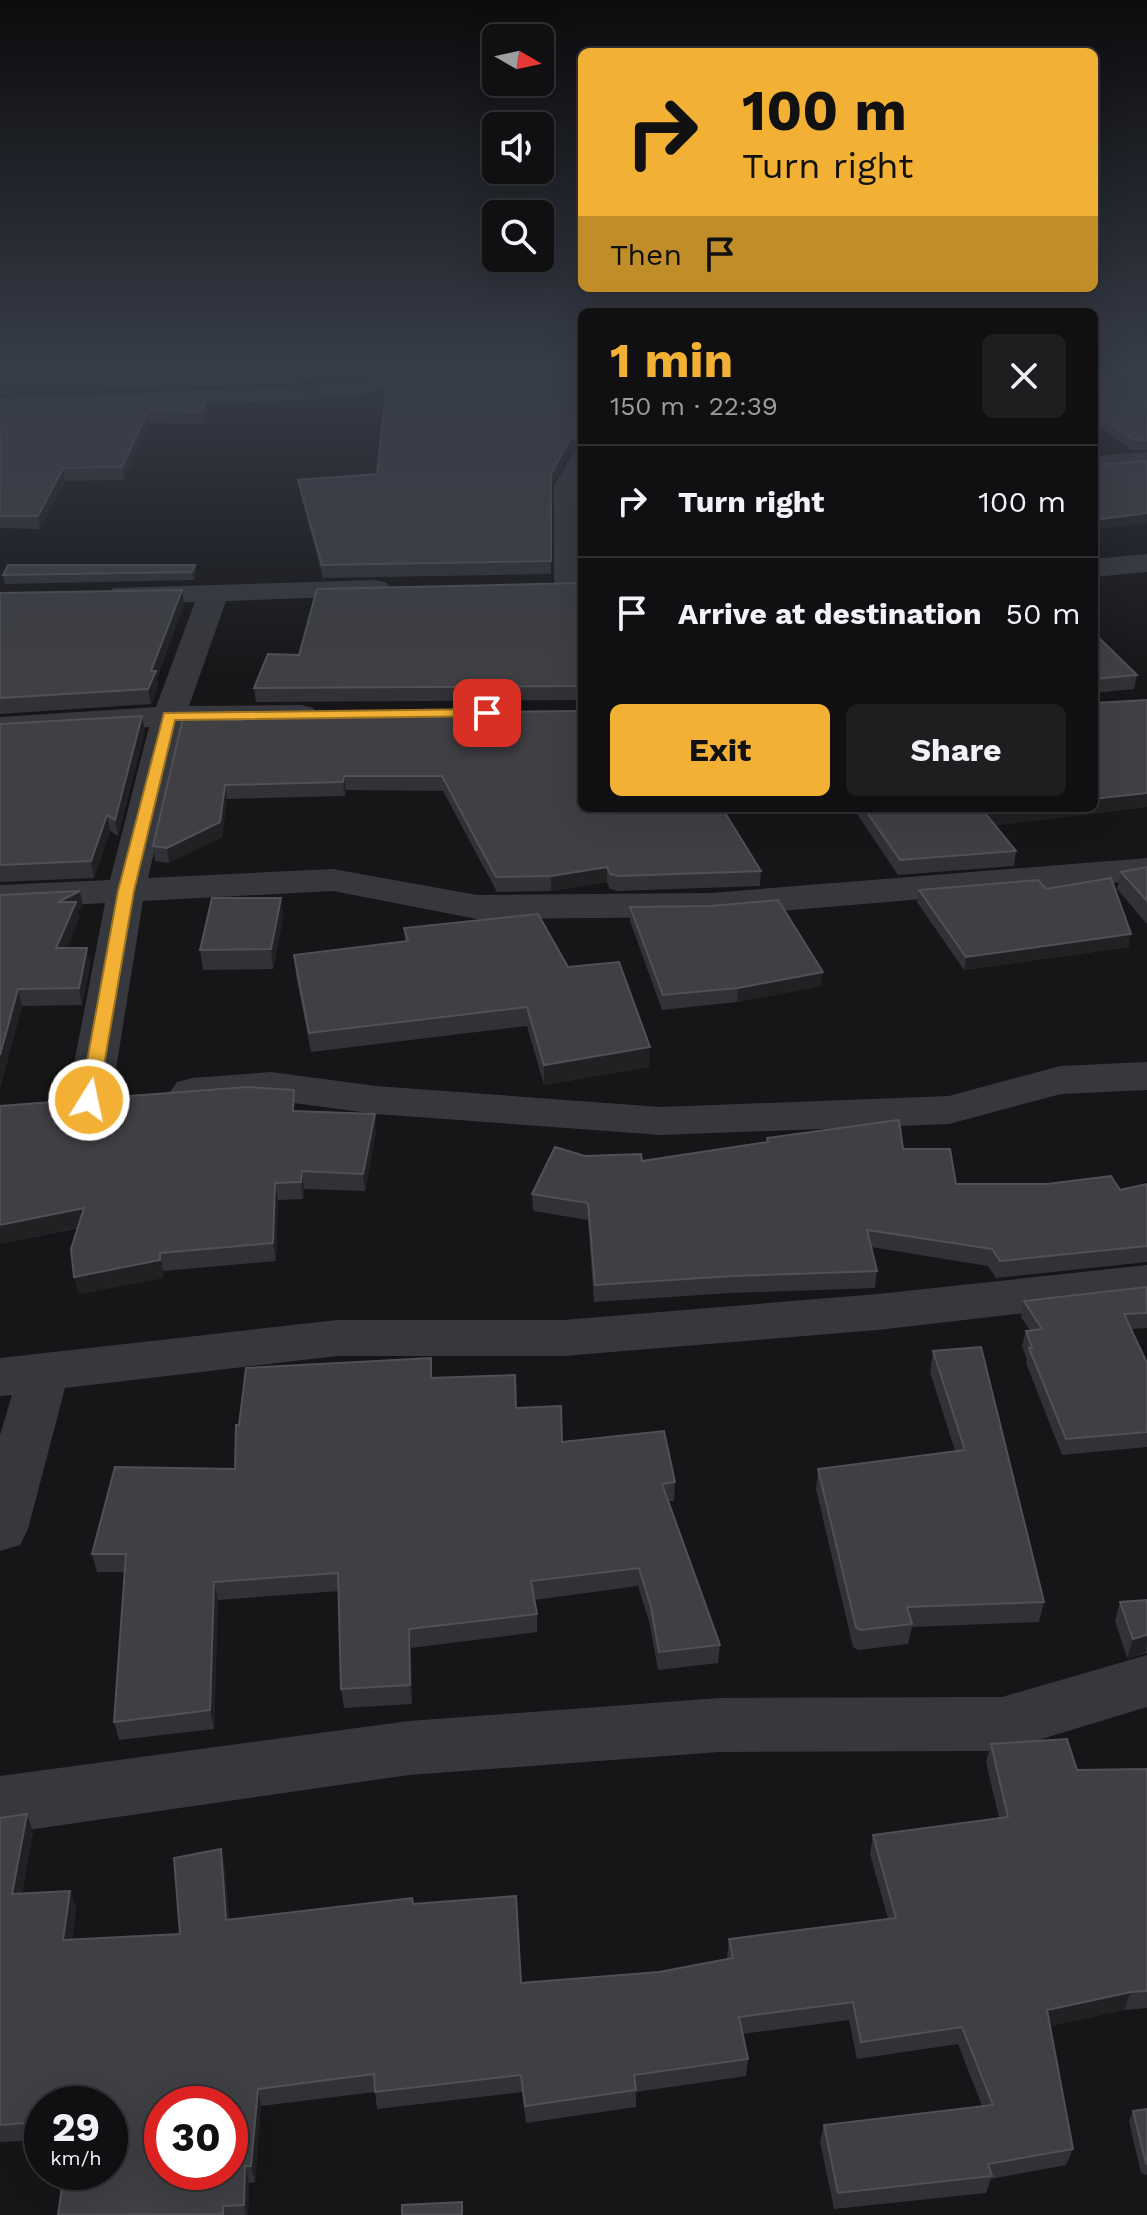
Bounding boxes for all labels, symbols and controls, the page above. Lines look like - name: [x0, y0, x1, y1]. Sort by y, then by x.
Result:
- north arrow: [482, 24, 554, 96]
- map controls: [482, 24, 554, 272]
- text: 100 m: [742, 78, 907, 144]
- icon: right: [610, 80, 714, 184]
- button: sound: [482, 112, 554, 184]
- text: Turn right: [742, 145, 913, 187]
- button: search: [482, 200, 554, 272]
- icon: arrive: [698, 232, 742, 276]
- text: Then: [610, 237, 682, 272]
- text: 1 min: [610, 332, 733, 389]
- button: close: [982, 334, 1066, 418]
- text: 150 m · 22:39: [610, 391, 778, 421]
- icon: right: [610, 479, 654, 523]
- text: Turn right: [678, 484, 824, 519]
- text: 100 m: [978, 484, 1066, 519]
- icon: arrive: [610, 591, 654, 635]
- text: Arrive at destination: [678, 596, 982, 631]
- text: 50 m: [1006, 596, 1081, 631]
- pin: [453, 679, 521, 747]
- icon: arrive: [465, 691, 509, 735]
- button: Exit: [610, 704, 830, 796]
- button: Share: [846, 704, 1066, 796]
- position arrow: [47, 1058, 131, 1142]
- speed limit sign: 30: [144, 2086, 248, 2190]
- text: 29: [52, 2104, 100, 2151]
- text: km/h: [50, 2146, 102, 2170]

